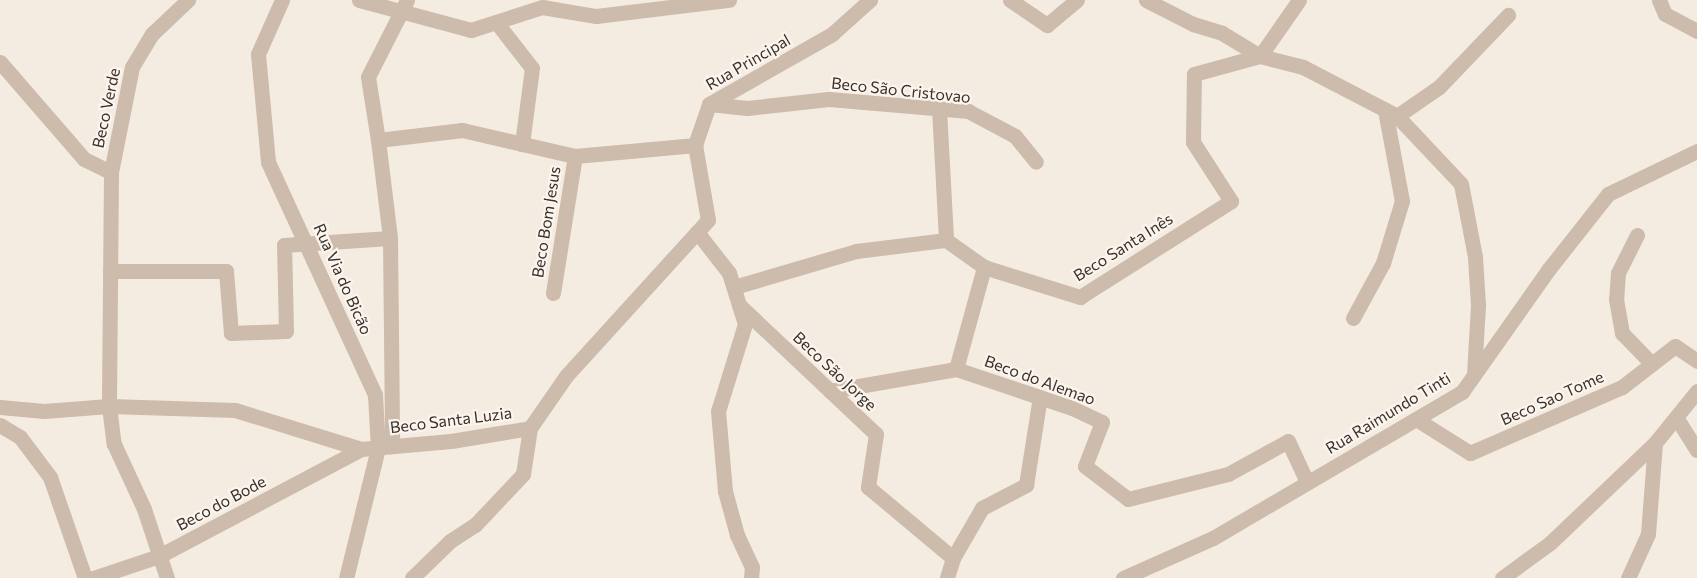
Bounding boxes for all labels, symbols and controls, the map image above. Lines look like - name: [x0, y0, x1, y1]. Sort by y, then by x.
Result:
- street label: Rua Principal: [702, 30, 794, 94]
- street label: Beco Verde: [88, 66, 124, 150]
- street label: Beco São Cristovao: [830, 73, 972, 107]
- street label: Beco Bom Jesus: [528, 165, 564, 279]
- street label: Beco Santa Inês: [1070, 209, 1176, 285]
- street label: Rua Via do Bicão: [310, 220, 376, 338]
- street label: Beco São Jorge: [789, 327, 881, 415]
- street label: Beco do Alemao: [982, 351, 1098, 409]
- street label: Beco Sao Tome: [1498, 367, 1606, 429]
- street label: Rua Raimundo Tinti: [1322, 368, 1454, 458]
- street label: Beco Santa Luzia: [389, 403, 513, 437]
- street label: Beco do Bode: [173, 471, 269, 535]

